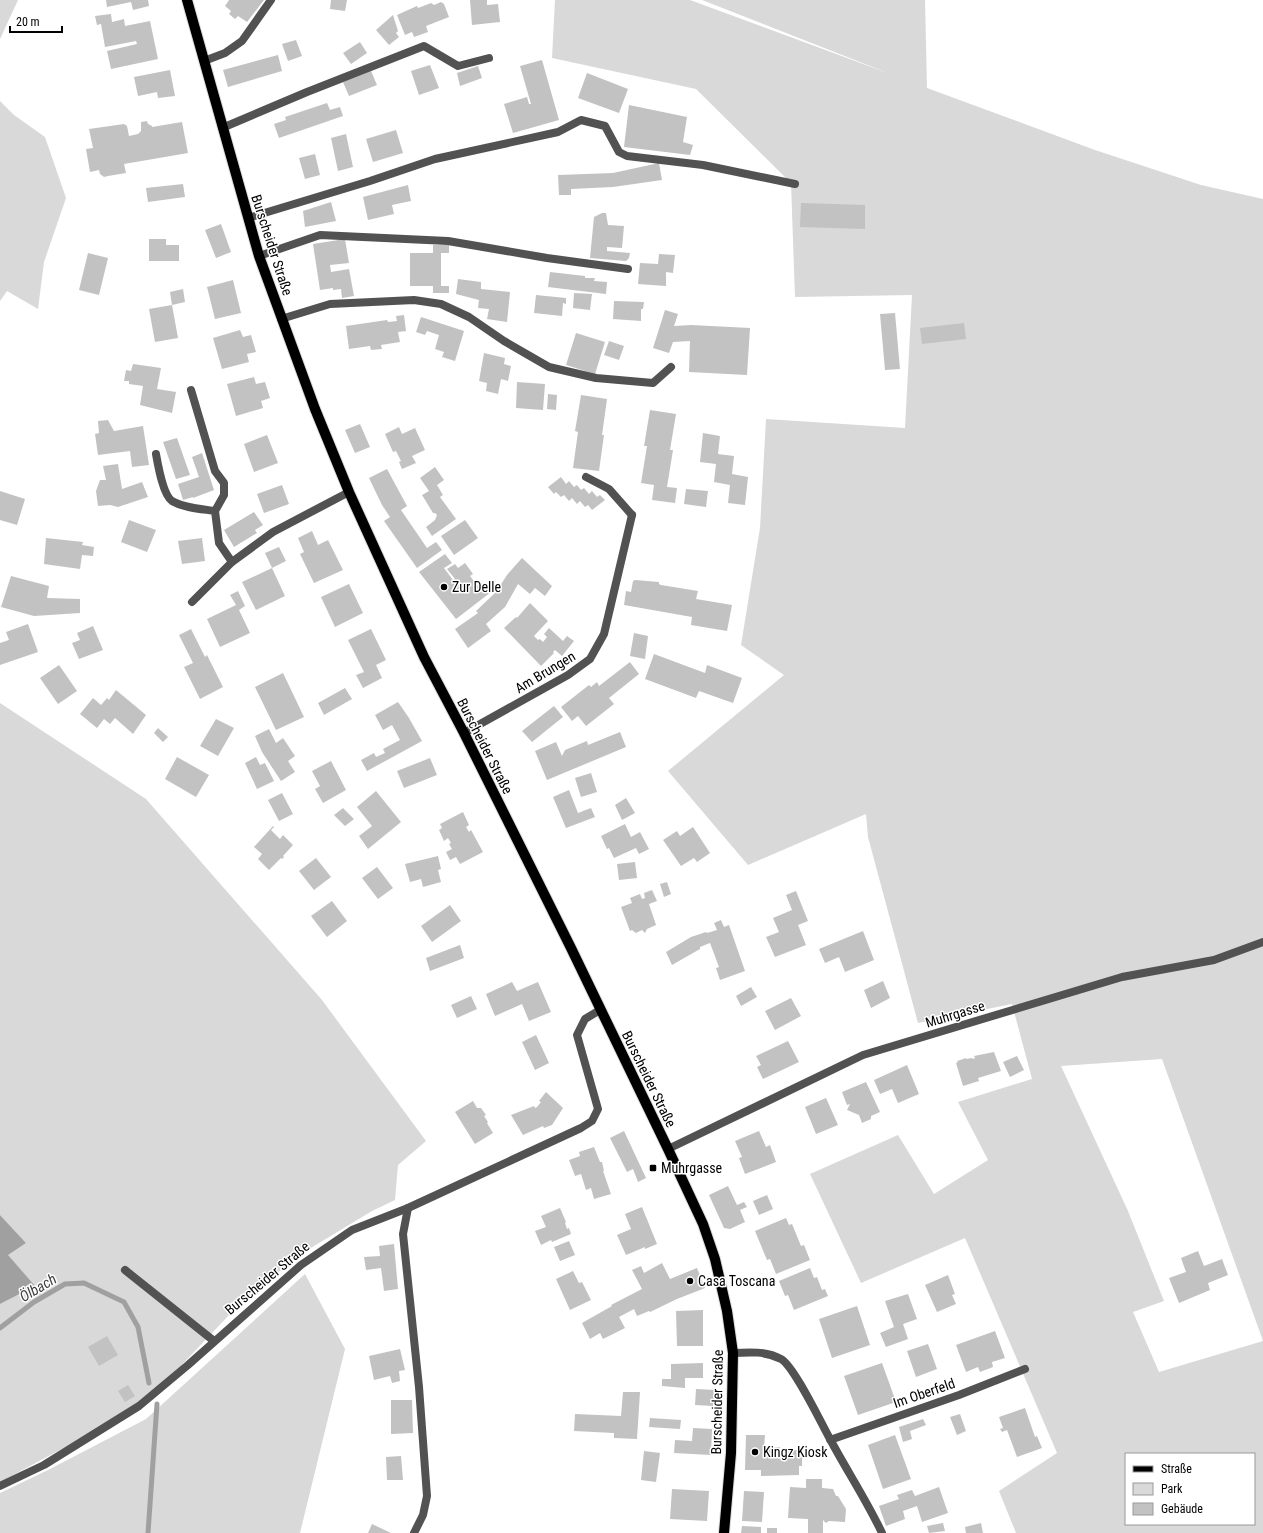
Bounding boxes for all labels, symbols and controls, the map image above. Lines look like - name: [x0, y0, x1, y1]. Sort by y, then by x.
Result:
- scale bar: [10, 8, 62, 34]
- text: 20 m: [16, 15, 40, 29]
- street label: Burscheider Straße: [248, 193, 296, 298]
- place label: Zur Delle: [452, 579, 501, 595]
- marker: Zur Delle: [439, 582, 449, 592]
- street label: Am Brungen: [512, 648, 578, 696]
- street label: Burscheider Straße: [454, 696, 516, 797]
- street label: Muhrgasse: [923, 997, 987, 1031]
- street label: Burscheider Straße: [619, 1028, 679, 1130]
- place label: Muhrgasse: [661, 1160, 723, 1176]
- marker: Muhrgasse: [648, 1163, 658, 1173]
- street label: Burscheider Straße: [222, 1238, 313, 1318]
- water label: Ölbach: [16, 1270, 60, 1306]
- place label: Casa Toscana: [698, 1273, 775, 1289]
- marker: Casa Toscana: [685, 1276, 695, 1286]
- street label: Burscheider Straße: [708, 1349, 726, 1455]
- street label: Im Oberfeld: [891, 1375, 957, 1411]
- place label: Kingz Kiosk: [763, 1444, 828, 1460]
- marker: Kingz Kiosk: [750, 1447, 760, 1457]
- legend: [1125, 1453, 1255, 1525]
- text: Straße: [1161, 1462, 1192, 1476]
- text: Park: [1161, 1482, 1183, 1496]
- text: Gebäude: [1161, 1502, 1203, 1516]

